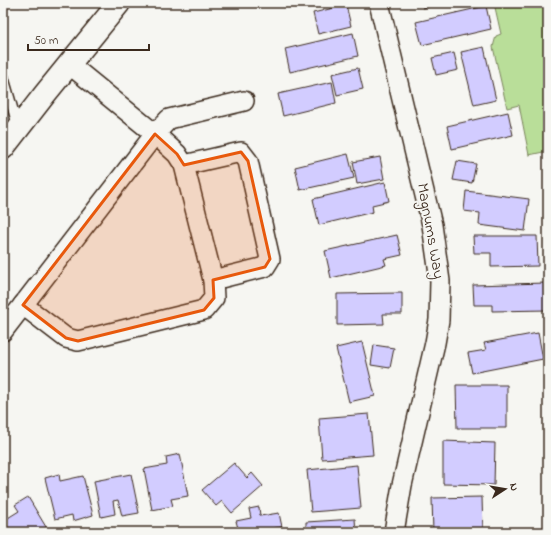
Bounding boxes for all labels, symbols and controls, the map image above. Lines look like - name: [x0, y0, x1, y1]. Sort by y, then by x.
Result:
- scale bar: [28, 26, 149, 52]
- text: 50 m: [34, 32, 58, 50]
- street label: Magnums Way: [410, 181, 450, 281]
- north arrow: [485, 469, 525, 509]
- text: N: [505, 482, 522, 492]

